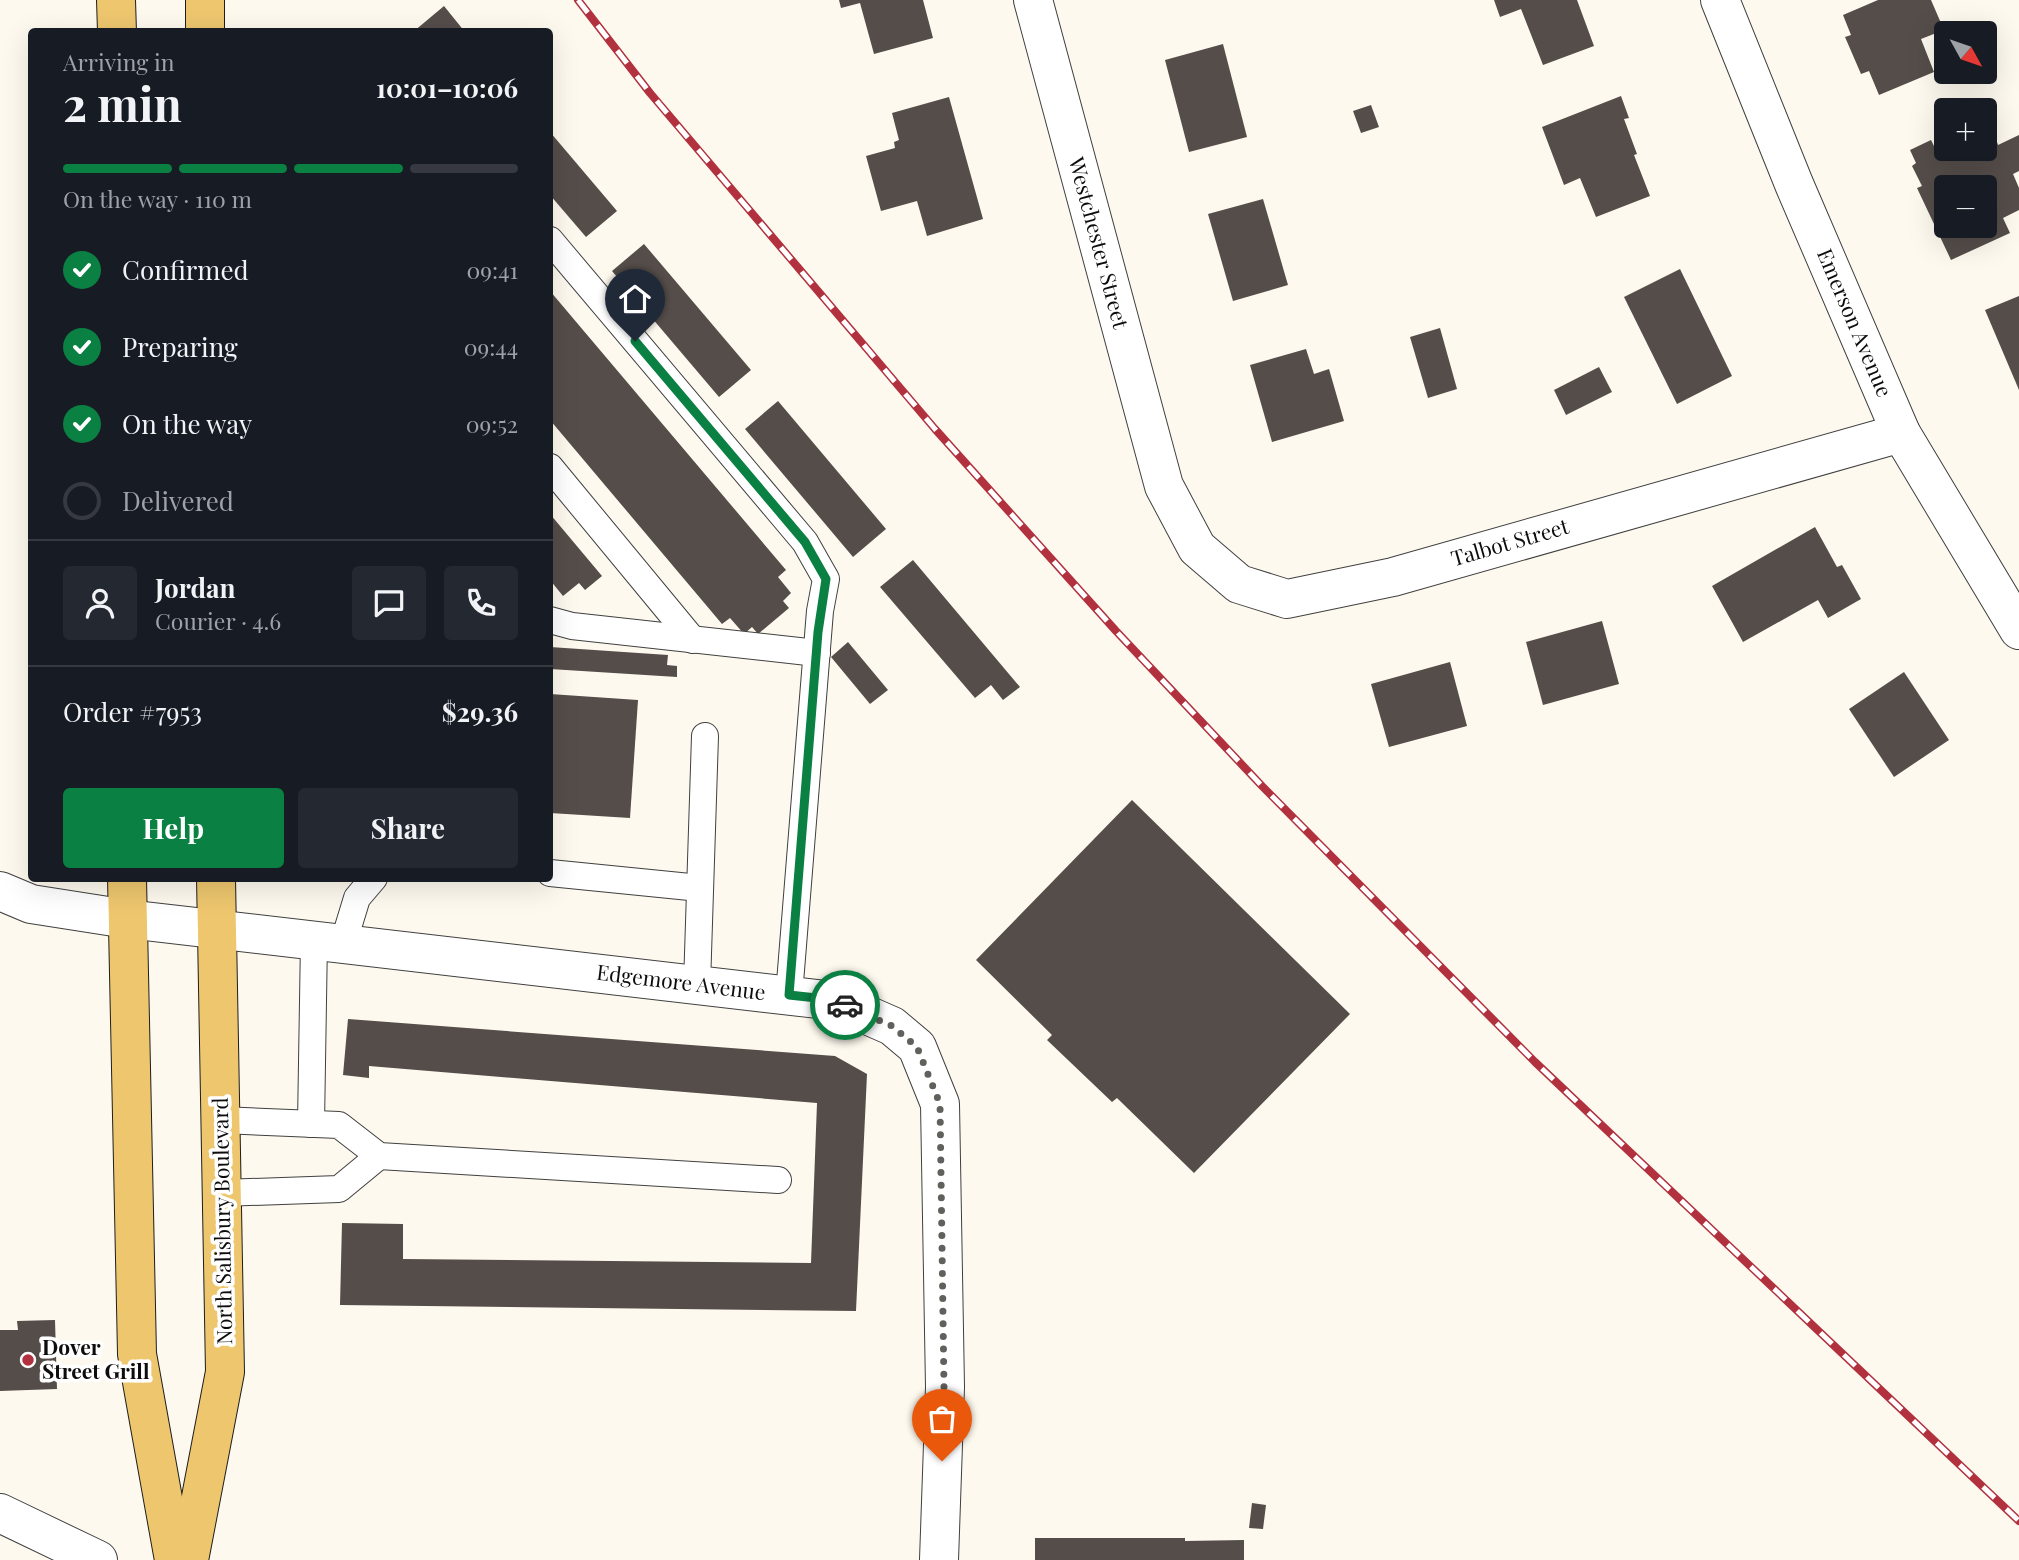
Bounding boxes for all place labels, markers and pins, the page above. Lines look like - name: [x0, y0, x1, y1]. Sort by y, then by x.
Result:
- pin: [605, 269, 665, 341]
- place label: Dover Street Grill: [42, 1332, 150, 1384]
- marker: Dover Street Grill: [20, 1352, 36, 1368]
- pin: [912, 1389, 972, 1461]

